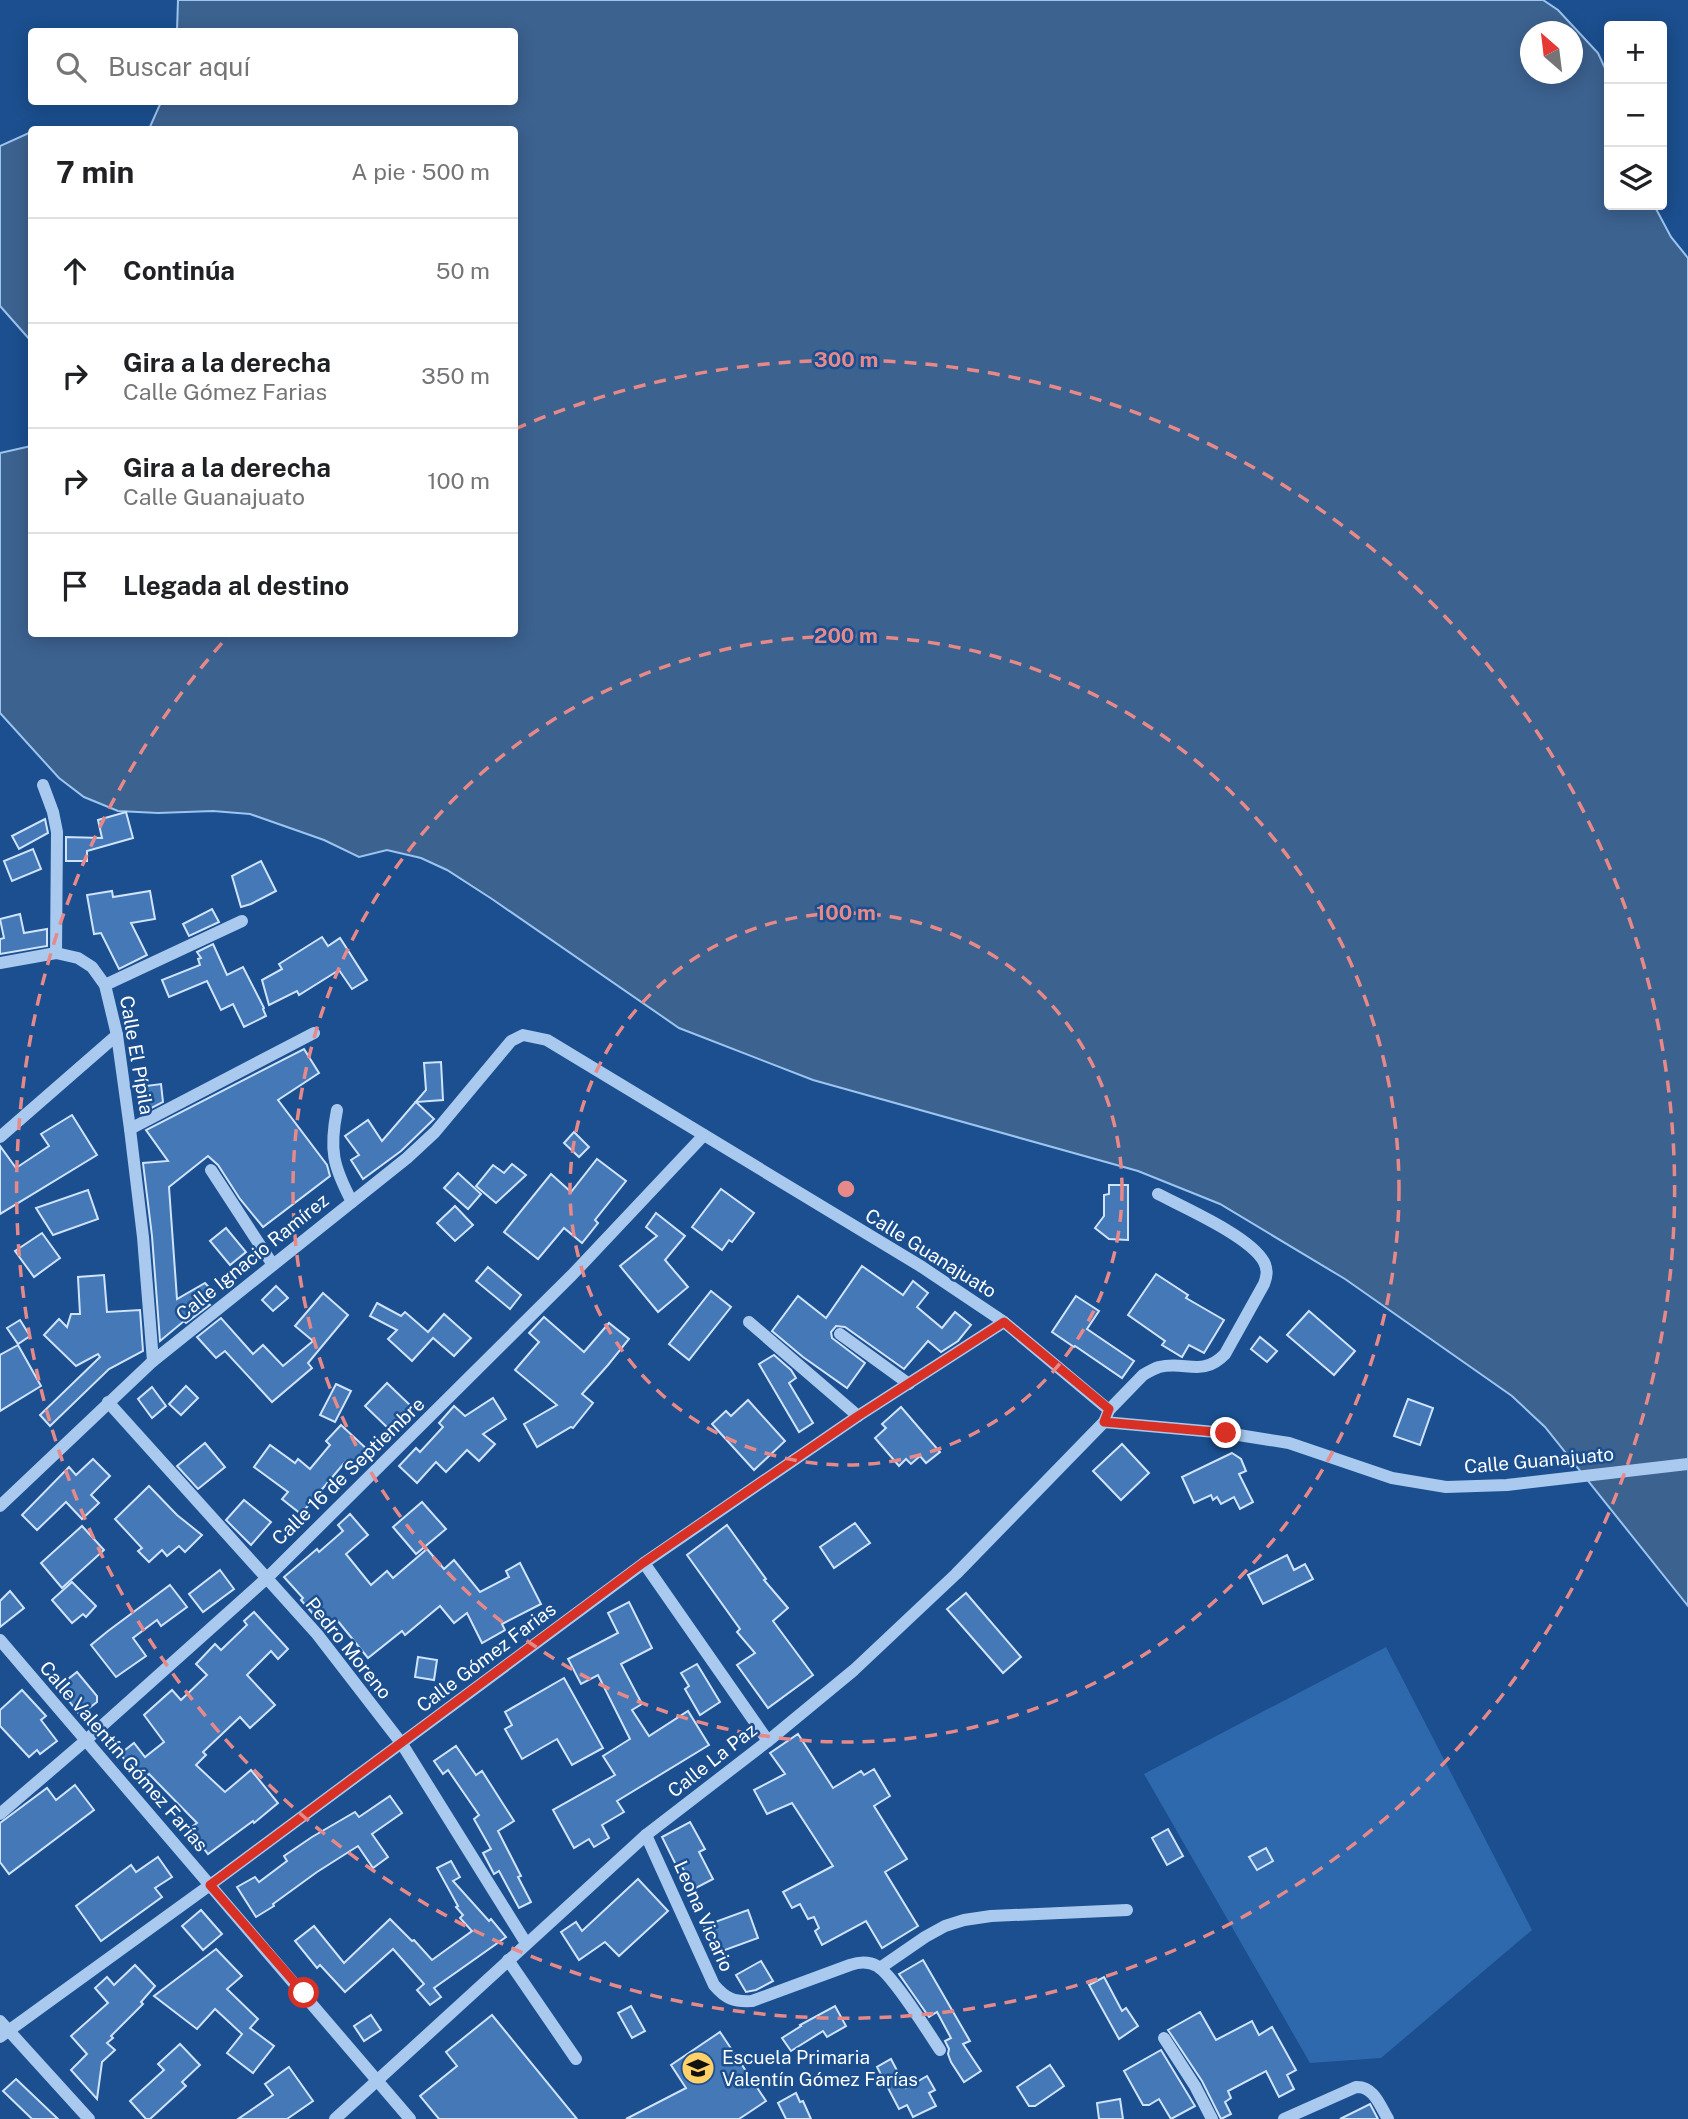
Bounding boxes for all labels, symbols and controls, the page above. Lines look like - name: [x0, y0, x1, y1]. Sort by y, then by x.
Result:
- north arrow: [1520, 21, 1583, 84]
- map controls: [1604, 21, 1667, 210]
- button: +: [1604, 21, 1667, 84]
- search box: [28, 28, 518, 105]
- icon: search: [52, 48, 90, 86]
- text: Buscar aquí: [108, 51, 250, 82]
- button: −: [1604, 84, 1667, 147]
- button: layers: [1604, 147, 1667, 210]
- text: 7 min: [56, 154, 134, 190]
- text: A pie · 500 m: [351, 158, 490, 185]
- icon: ahead: [56, 252, 94, 290]
- text: Continúa: [123, 255, 235, 286]
- text: 50 m: [436, 257, 490, 284]
- text: Gira a la derecha: [123, 347, 331, 378]
- text: 300 m: [814, 347, 878, 372]
- icon: right: [56, 357, 94, 395]
- text: 350 m: [421, 362, 490, 389]
- text: Calle Gómez Farias: [123, 378, 327, 405]
- text: Gira a la derecha: [123, 452, 331, 483]
- icon: right: [56, 462, 94, 500]
- text: 100 m: [427, 467, 490, 494]
- text: Calle Guanajuato: [123, 483, 305, 510]
- icon: arrive: [56, 567, 94, 605]
- text: Llegada al destino: [123, 570, 349, 601]
- text: 200 m: [814, 623, 878, 648]
- text: 100 m: [816, 900, 876, 925]
- street label: Calle El Pípila: [116, 994, 158, 1116]
- centre of rings: [834, 1177, 858, 1201]
- street label: Calle Ignacio Ramírez: [171, 1189, 333, 1325]
- street label: Calle Guanajuato: [861, 1204, 1001, 1302]
- street label: Calle 16 de Septiembre: [267, 1393, 429, 1549]
- route end: [1210, 1417, 1241, 1448]
- street label: Calle Guanajuato: [1463, 1442, 1615, 1478]
- street label: Pedro Moreno: [301, 1593, 397, 1703]
- street label: Calle Gómez Farias: [412, 1597, 560, 1717]
- street label: Calle Valentín Gómez Farías: [35, 1656, 213, 1856]
- street label: Calle La Paz: [663, 1718, 761, 1802]
- street label: Leona Vicario: [670, 1857, 738, 1975]
- route start: [288, 1977, 319, 2008]
- place label: Escuela Primaria Valentín Gómez Farías: [722, 2046, 918, 2090]
- school or university icon: Escuela Primaria Valentín Gómez Farías: [679, 2049, 717, 2087]

